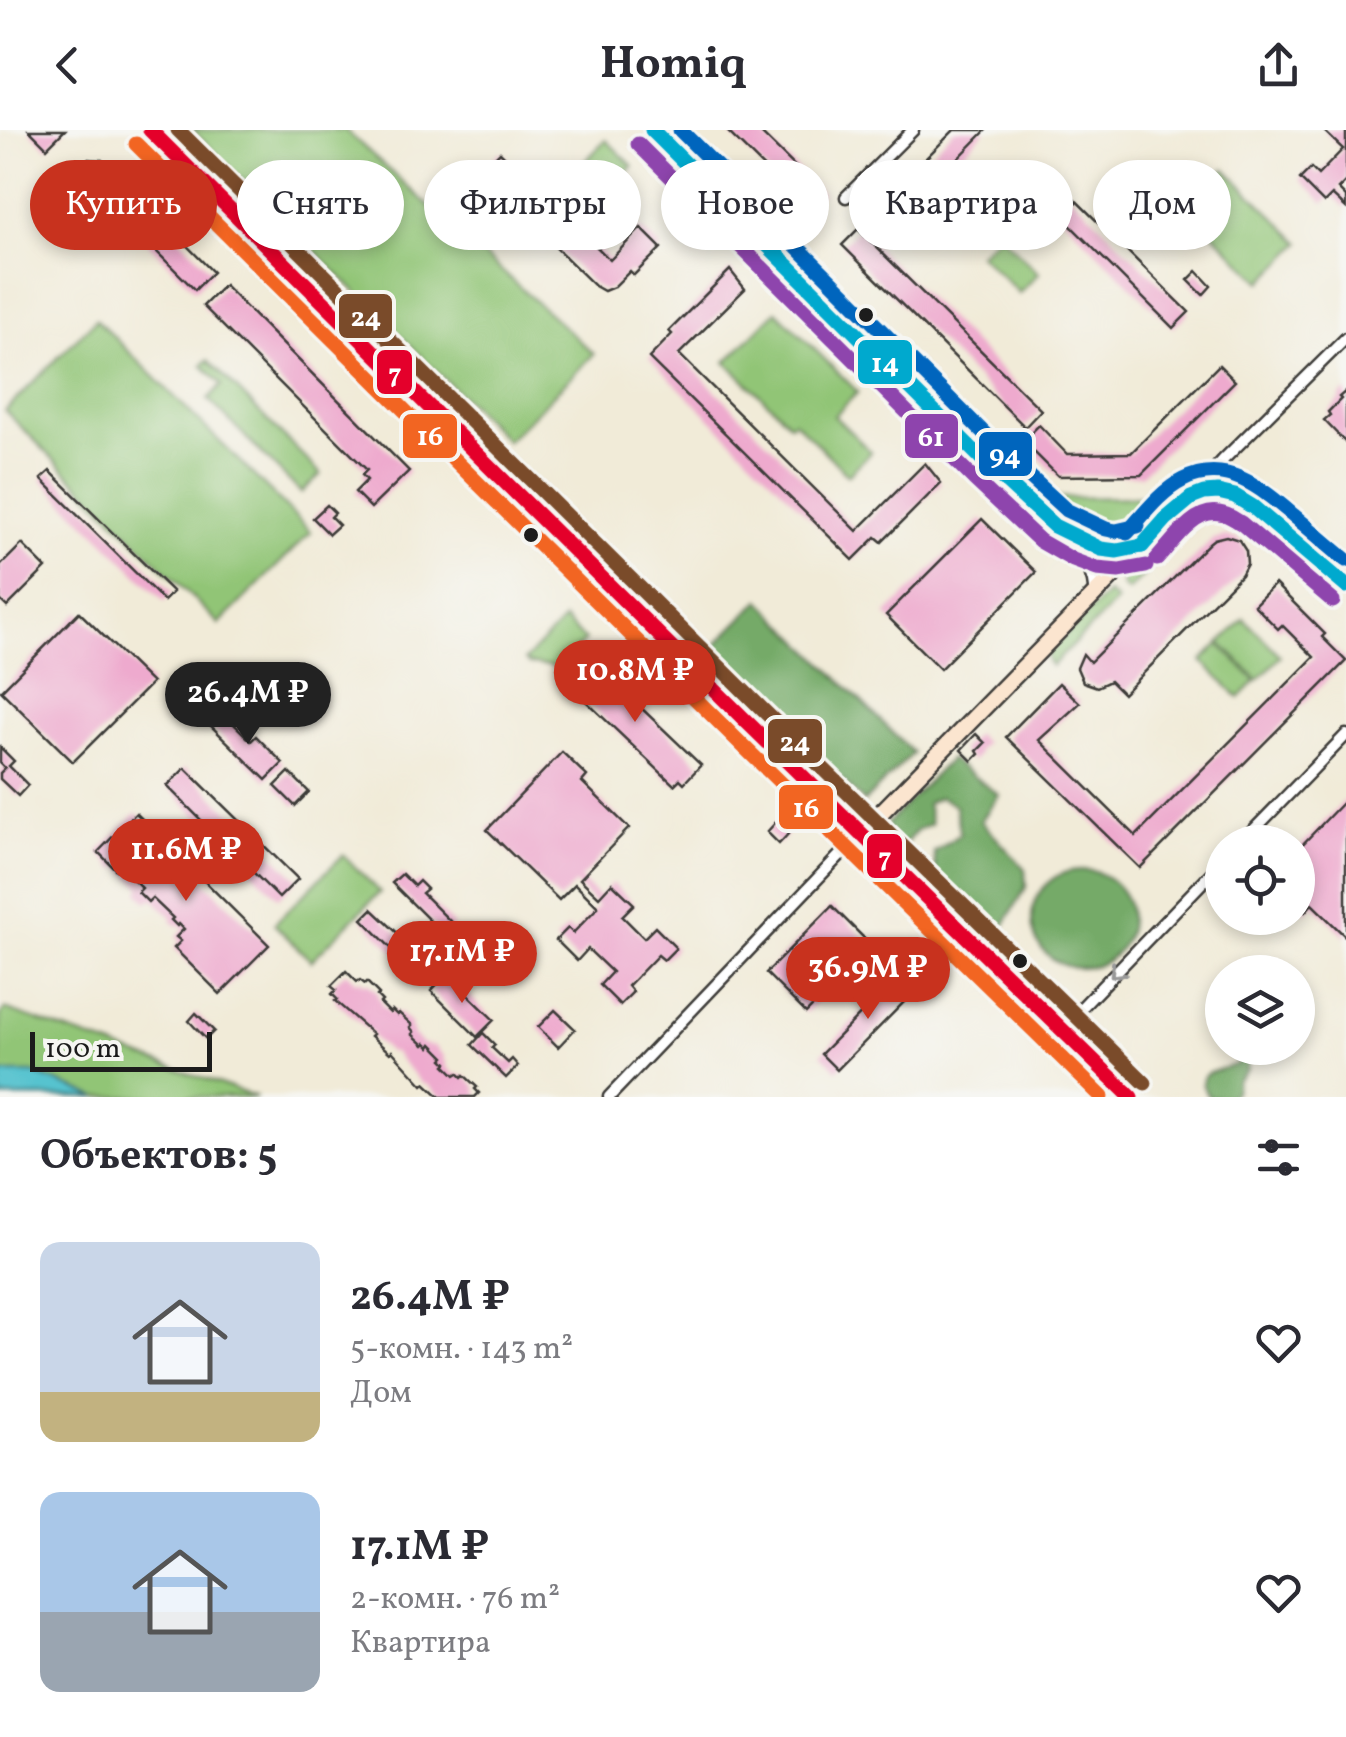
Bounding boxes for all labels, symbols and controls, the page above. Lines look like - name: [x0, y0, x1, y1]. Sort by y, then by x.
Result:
- text: Homiq: [600, 34, 746, 97]
- icon: back: [40, 38, 95, 93]
- icon: share: [1251, 38, 1306, 93]
- chip: Купить: [30, 160, 217, 250]
- chip: Снять: [237, 160, 404, 250]
- chip: Фильтры: [424, 160, 641, 250]
- chip: Новое: [661, 160, 829, 250]
- chip: Квартира: [849, 160, 1073, 250]
- chip: Дом: [1093, 160, 1231, 250]
- line badge: 24: [337, 292, 394, 340]
- text: 24: [350, 299, 382, 338]
- unlabelled marker: [856, 305, 876, 325]
- line badge: 14: [856, 338, 914, 386]
- text: 14: [871, 345, 899, 384]
- line badge: 7: [375, 348, 414, 396]
- text: 7: [388, 355, 402, 394]
- line badge: 16: [401, 412, 459, 460]
- line badge: 61: [903, 412, 960, 460]
- text: 16: [417, 418, 443, 457]
- text: 61: [918, 419, 944, 458]
- line badge: 94: [977, 430, 1034, 478]
- text: 94: [989, 437, 1021, 476]
- unlabelled marker: [521, 525, 541, 545]
- pin: 10.8M ₽: [543, 640, 727, 725]
- text: 10.8M ₽: [576, 650, 694, 694]
- pin: 26.4M ₽: [156, 662, 340, 747]
- text: 26.4M ₽: [187, 672, 309, 716]
- line badge: 24: [766, 717, 824, 765]
- text: 24: [779, 724, 811, 763]
- line badge: 16: [777, 783, 835, 831]
- text: 16: [793, 790, 819, 829]
- pin: 11.6M ₽: [94, 819, 278, 904]
- map controls: [1205, 825, 1315, 1065]
- button: locate: [1205, 825, 1315, 935]
- text: 11.6M ₽: [130, 829, 242, 873]
- line badge: 7: [865, 832, 904, 880]
- text: 7: [878, 839, 892, 878]
- pin: 17.1M ₽: [370, 921, 554, 1006]
- text: 17.1M ₽: [409, 931, 515, 975]
- pin: 36.9M ₽: [776, 937, 960, 1022]
- text: 36.9M ₽: [808, 947, 928, 991]
- unlabelled marker: [1010, 951, 1030, 971]
- button: layers: [1205, 955, 1315, 1065]
- one-way arrow: [1110, 960, 1128, 979]
- scale bar: [30, 1027, 212, 1071]
- text: 100 m: [45, 1030, 120, 1069]
- text: Объектов: 5: [40, 1128, 277, 1187]
- icon: filters: [1251, 1130, 1306, 1185]
- text: 26.4M ₽: [350, 1269, 510, 1328]
- icon: home: [120, 1282, 240, 1402]
- icon: heart: [1251, 1315, 1306, 1370]
- text: 5-комн. · 143 m²: [350, 1328, 573, 1372]
- text: Дом: [350, 1372, 412, 1416]
- text: 17.1M ₽: [350, 1519, 489, 1578]
- icon: home: [120, 1532, 240, 1652]
- icon: heart: [1251, 1565, 1306, 1620]
- text: 2-комн. · 76 m²: [350, 1578, 560, 1622]
- text: Квартира: [350, 1622, 491, 1666]

